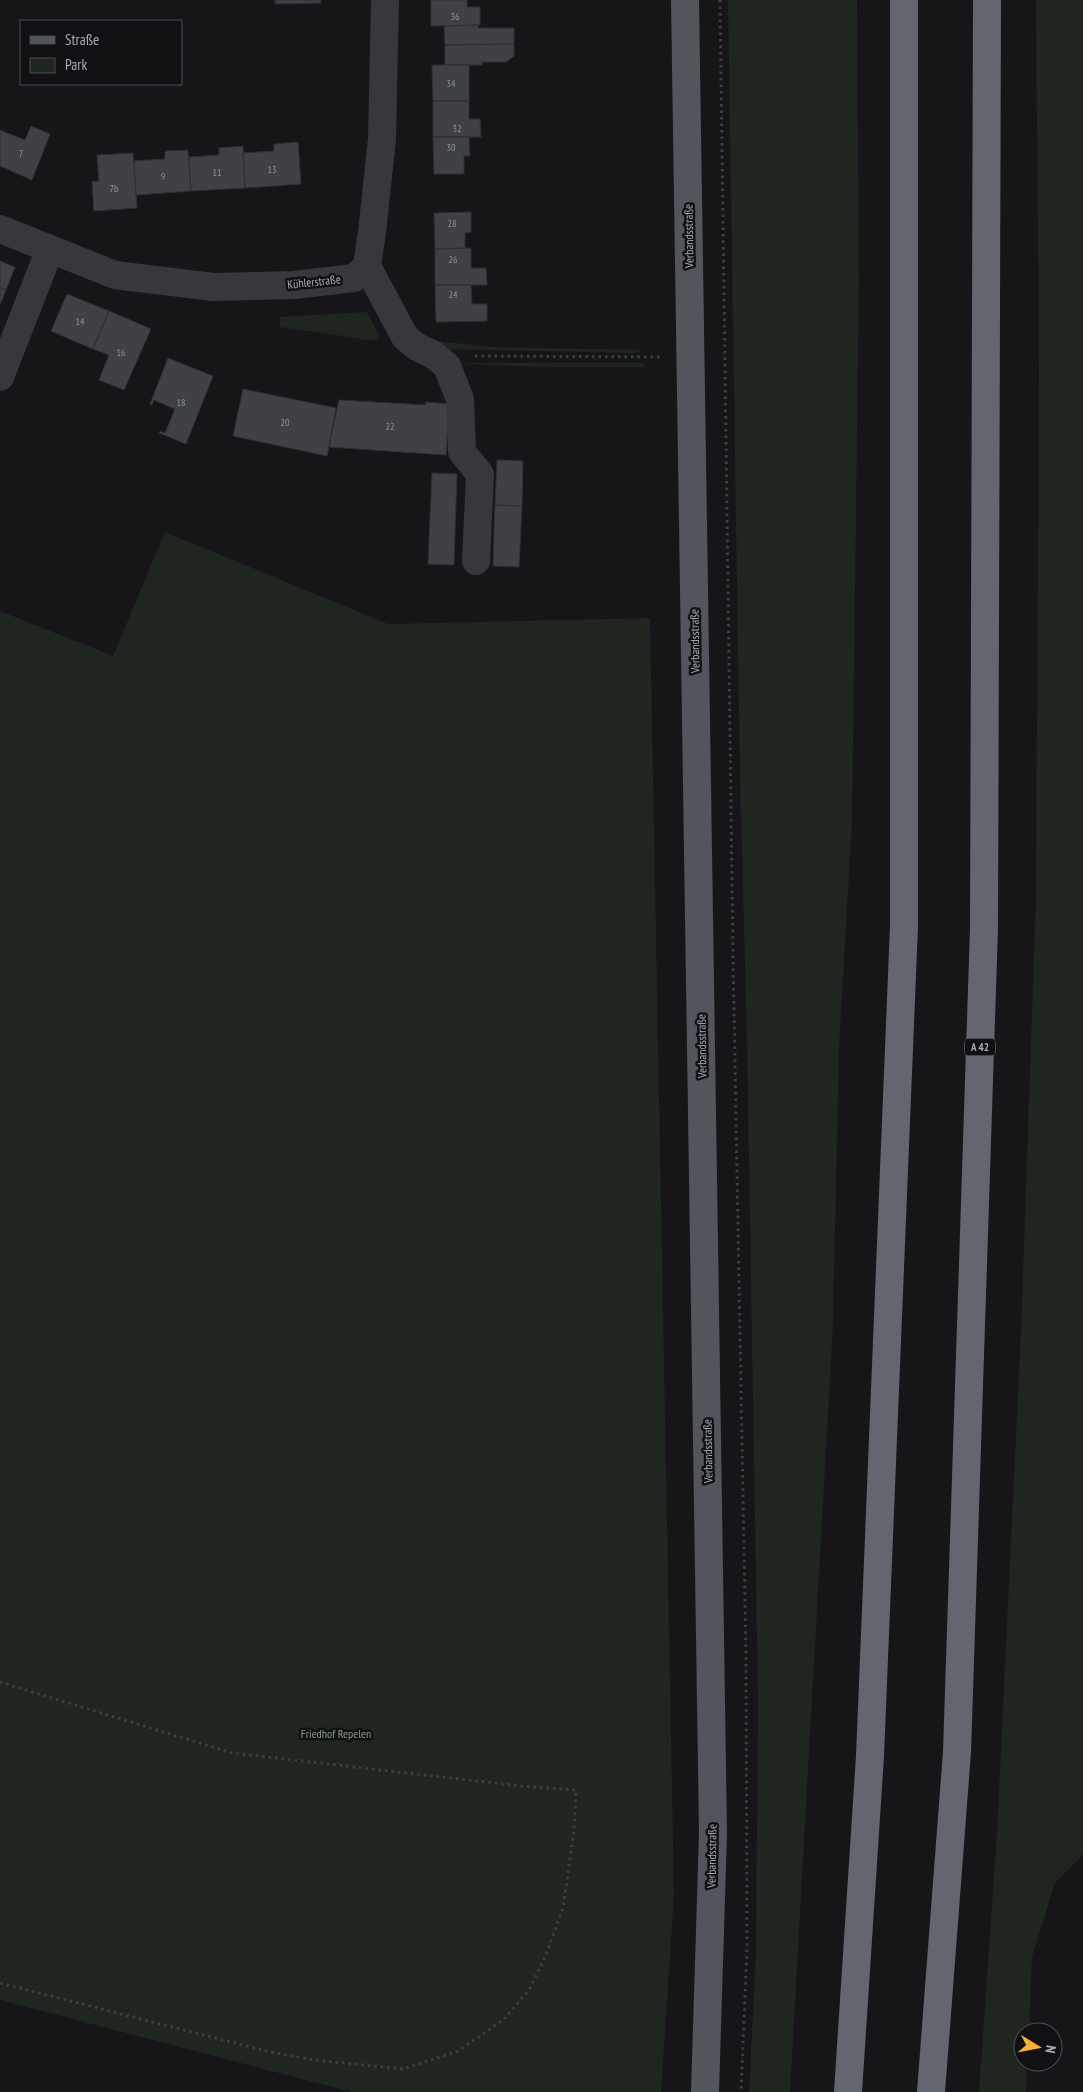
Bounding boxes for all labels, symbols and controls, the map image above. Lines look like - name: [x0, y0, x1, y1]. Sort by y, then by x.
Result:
- house number: 36: [451, 10, 460, 23]
- legend: [20, 20, 182, 85]
- text: Straße: [65, 30, 99, 49]
- text: Park: [65, 55, 87, 74]
- house number: 34: [447, 77, 456, 90]
- house number: 32: [453, 122, 462, 135]
- house number: 30: [447, 141, 456, 154]
- house number: 7: [19, 147, 23, 160]
- house number: 13: [268, 163, 277, 176]
- house number: 11: [213, 166, 222, 179]
- house number: 9: [161, 170, 165, 183]
- house number: 7b: [110, 182, 118, 195]
- street label: Verbandsstraße: [680, 204, 697, 269]
- house number: 28: [448, 217, 457, 230]
- house number: 26: [449, 253, 458, 266]
- street label: Kühlerstraße: [286, 271, 341, 292]
- house number: 24: [449, 288, 458, 301]
- house number: 14: [76, 315, 85, 328]
- house number: 16: [117, 346, 126, 359]
- house number: 18: [177, 396, 186, 409]
- house number: 20: [281, 416, 290, 429]
- house number: 22: [386, 420, 395, 433]
- street label: Verbandsstraße: [686, 609, 703, 674]
- street label: Verbandsstraße: [693, 1014, 710, 1079]
- road number: A 42: [965, 1038, 995, 1056]
- street label: Verbandsstraße: [699, 1419, 716, 1484]
- park label: Friedhof Repelen: [301, 1726, 371, 1741]
- street label: Verbandsstraße: [703, 1824, 720, 1889]
- north arrow: [1013, 2022, 1063, 2072]
- text: N: [1041, 2044, 1060, 2055]

